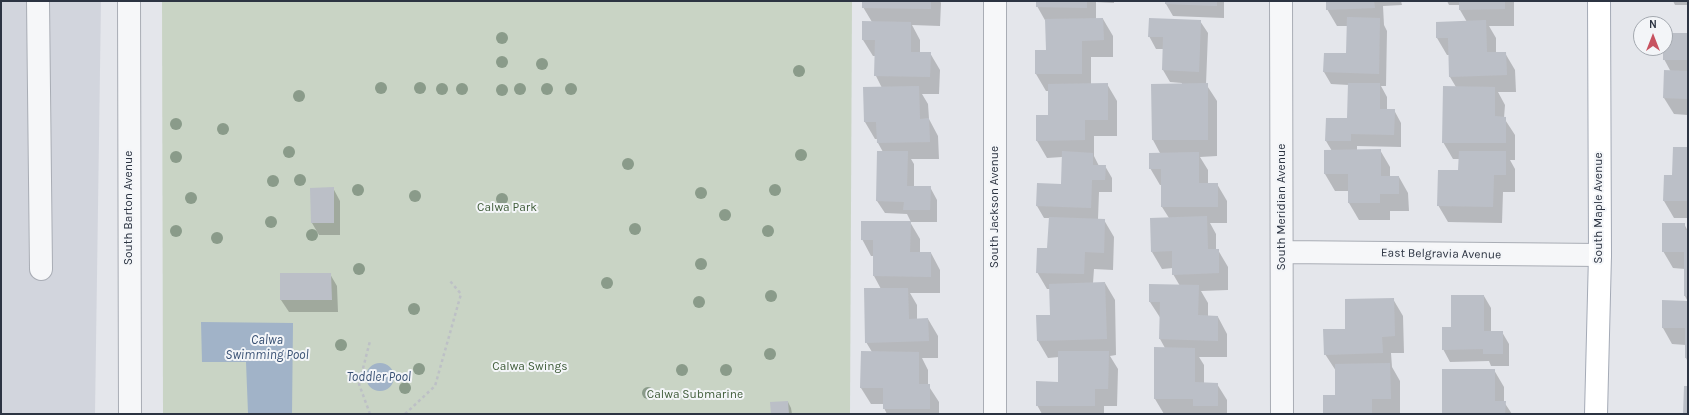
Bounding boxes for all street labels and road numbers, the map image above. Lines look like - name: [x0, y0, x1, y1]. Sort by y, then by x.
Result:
- street label: South Meridian Avenue: [1275, 144, 1289, 270]
- street label: South Jackson Avenue: [988, 146, 1002, 268]
- street label: South Barton Avenue: [122, 151, 136, 265]
- street label: South Maple Avenue: [1592, 152, 1606, 264]
- street label: East Belgravia Avenue: [1381, 246, 1501, 262]

